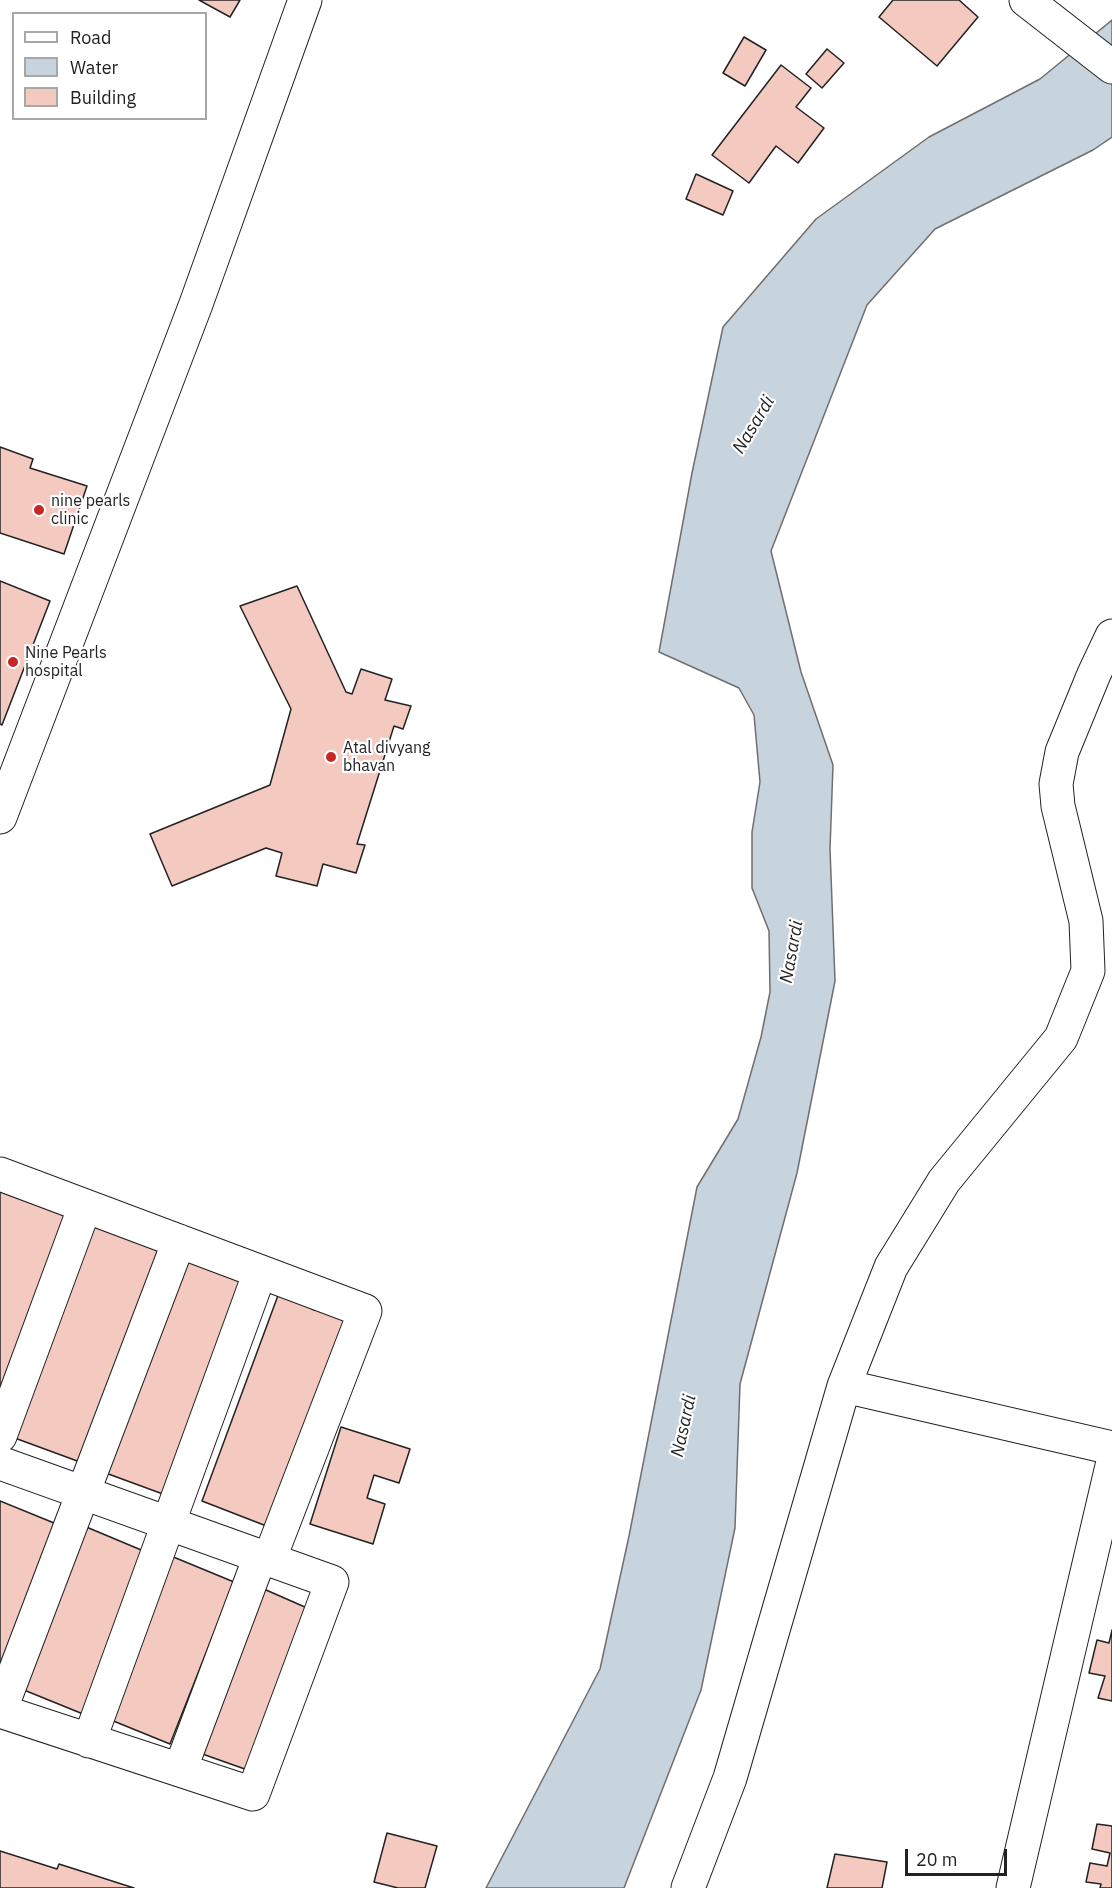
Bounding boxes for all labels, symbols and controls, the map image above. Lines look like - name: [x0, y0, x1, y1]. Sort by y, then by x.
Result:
- legend: [12, 12, 207, 120]
- text: Road: [70, 26, 111, 49]
- text: Water: [70, 56, 118, 79]
- text: Building: [70, 86, 136, 109]
- water label: Nasardi: [728, 392, 780, 458]
- place label: nine pearls clinic: [51, 491, 130, 529]
- marker: nine pearls clinic: [32, 503, 46, 517]
- place label: Nine Pearls hospital: [25, 643, 107, 681]
- marker: Nine Pearls hospital: [6, 655, 20, 669]
- place label: Atal divyang bhavan: [343, 738, 430, 776]
- marker: Atal divyang bhavan: [324, 750, 338, 764]
- water label: Nasardi: [776, 919, 808, 985]
- water label: Nasardi: [667, 1393, 701, 1459]
- scale bar: [908, 1837, 1010, 1875]
- text: 20 m: [916, 1848, 958, 1871]

